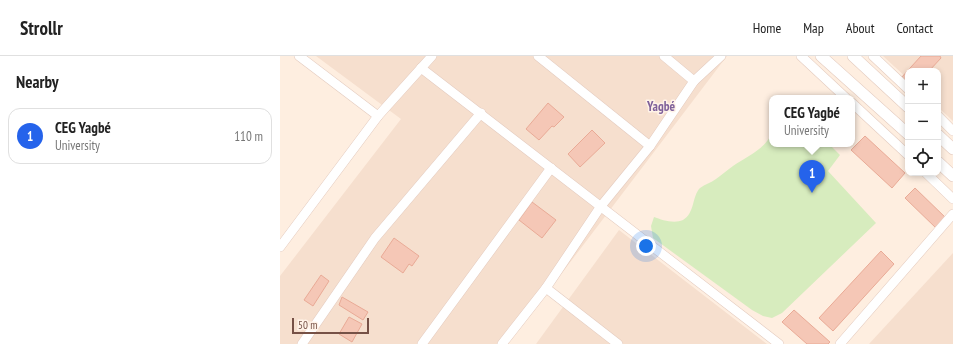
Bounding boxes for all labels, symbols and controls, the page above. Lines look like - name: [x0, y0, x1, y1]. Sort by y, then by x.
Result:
- text: Strollr: [20, 16, 63, 40]
- text: Home: [753, 19, 781, 37]
- text: Map: [803, 19, 824, 37]
- text: About: [846, 19, 875, 37]
- text: Contact: [897, 19, 933, 37]
- map controls: [905, 68, 941, 176]
- button: +: [905, 68, 941, 104]
- text: Nearby: [16, 71, 59, 93]
- popup: [769, 95, 855, 147]
- district label: Yagbé: [646, 98, 675, 115]
- text: CEG Yagbé: [784, 103, 840, 122]
- button: −: [905, 104, 941, 140]
- text: CEG Yagbé: [55, 118, 111, 137]
- text: University: [784, 122, 829, 139]
- text: 1: [27, 128, 33, 145]
- text: 110 m: [234, 128, 263, 145]
- text: University: [55, 137, 100, 154]
- button: locate: [905, 140, 941, 176]
- pin: 1: [799, 160, 825, 193]
- your location: [636, 236, 656, 256]
- scale bar: [292, 316, 369, 335]
- text: 50 m: [298, 318, 317, 332]

